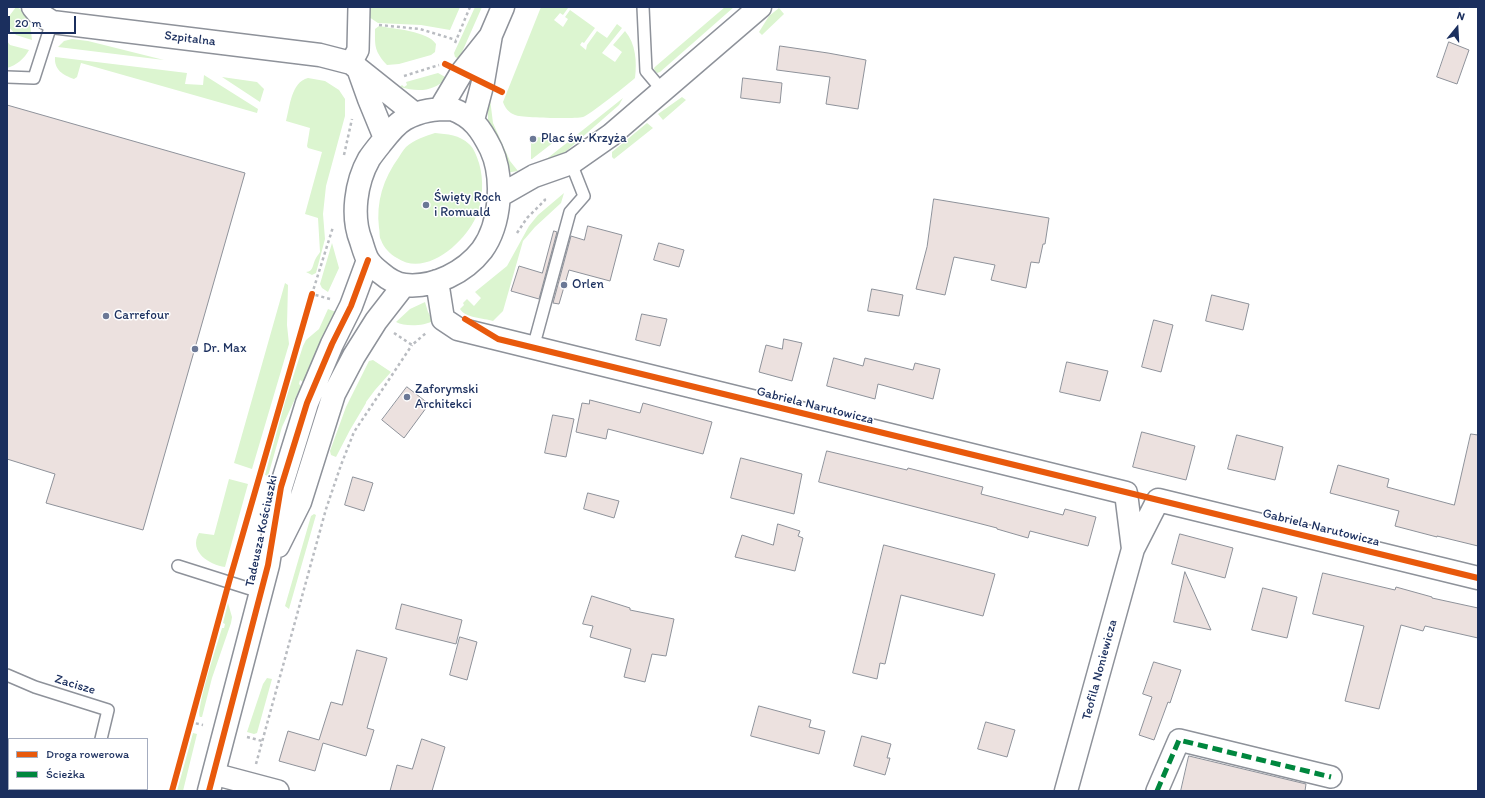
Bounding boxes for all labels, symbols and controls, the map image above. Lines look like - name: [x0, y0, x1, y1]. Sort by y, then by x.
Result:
- scale bar: [10, 8, 78, 34]
- north arrow: [1437, 8, 1477, 48]
- text: N: [1455, 9, 1466, 23]
- text: 20 m: [15, 16, 42, 30]
- street label: Szpitalna: [163, 28, 217, 50]
- place label: Plac św. Krzyża: [541, 131, 627, 147]
- marker: Plac św. Krzyża: [528, 134, 538, 144]
- place label: Święty Roch i Romuald: [434, 190, 501, 221]
- marker: Święty Roch i Romuald: [421, 200, 431, 210]
- place label: Orlen: [572, 277, 604, 293]
- marker: Orlen: [559, 280, 569, 290]
- place label: Carrefour: [114, 308, 169, 324]
- marker: Carrefour: [101, 311, 111, 321]
- place label: Dr. Max: [203, 341, 246, 357]
- marker: Dr. Max: [190, 344, 200, 354]
- place label: Zaforymski Architekci: [415, 382, 478, 413]
- street label: Gabriela Narutowicza: [755, 384, 875, 428]
- marker: Zaforymski Architekci: [402, 392, 412, 402]
- street label: Tadeusza Kościuszki: [243, 474, 281, 588]
- street label: Gabriela Narutowicza: [1261, 506, 1381, 550]
- street label: Teofila Noniewicza: [1079, 618, 1121, 722]
- street label: Zacisze: [53, 671, 97, 699]
- legend: [8, 738, 148, 790]
- text: Droga rowerowa: [46, 747, 129, 761]
- text: Ścieżka: [46, 767, 85, 781]

